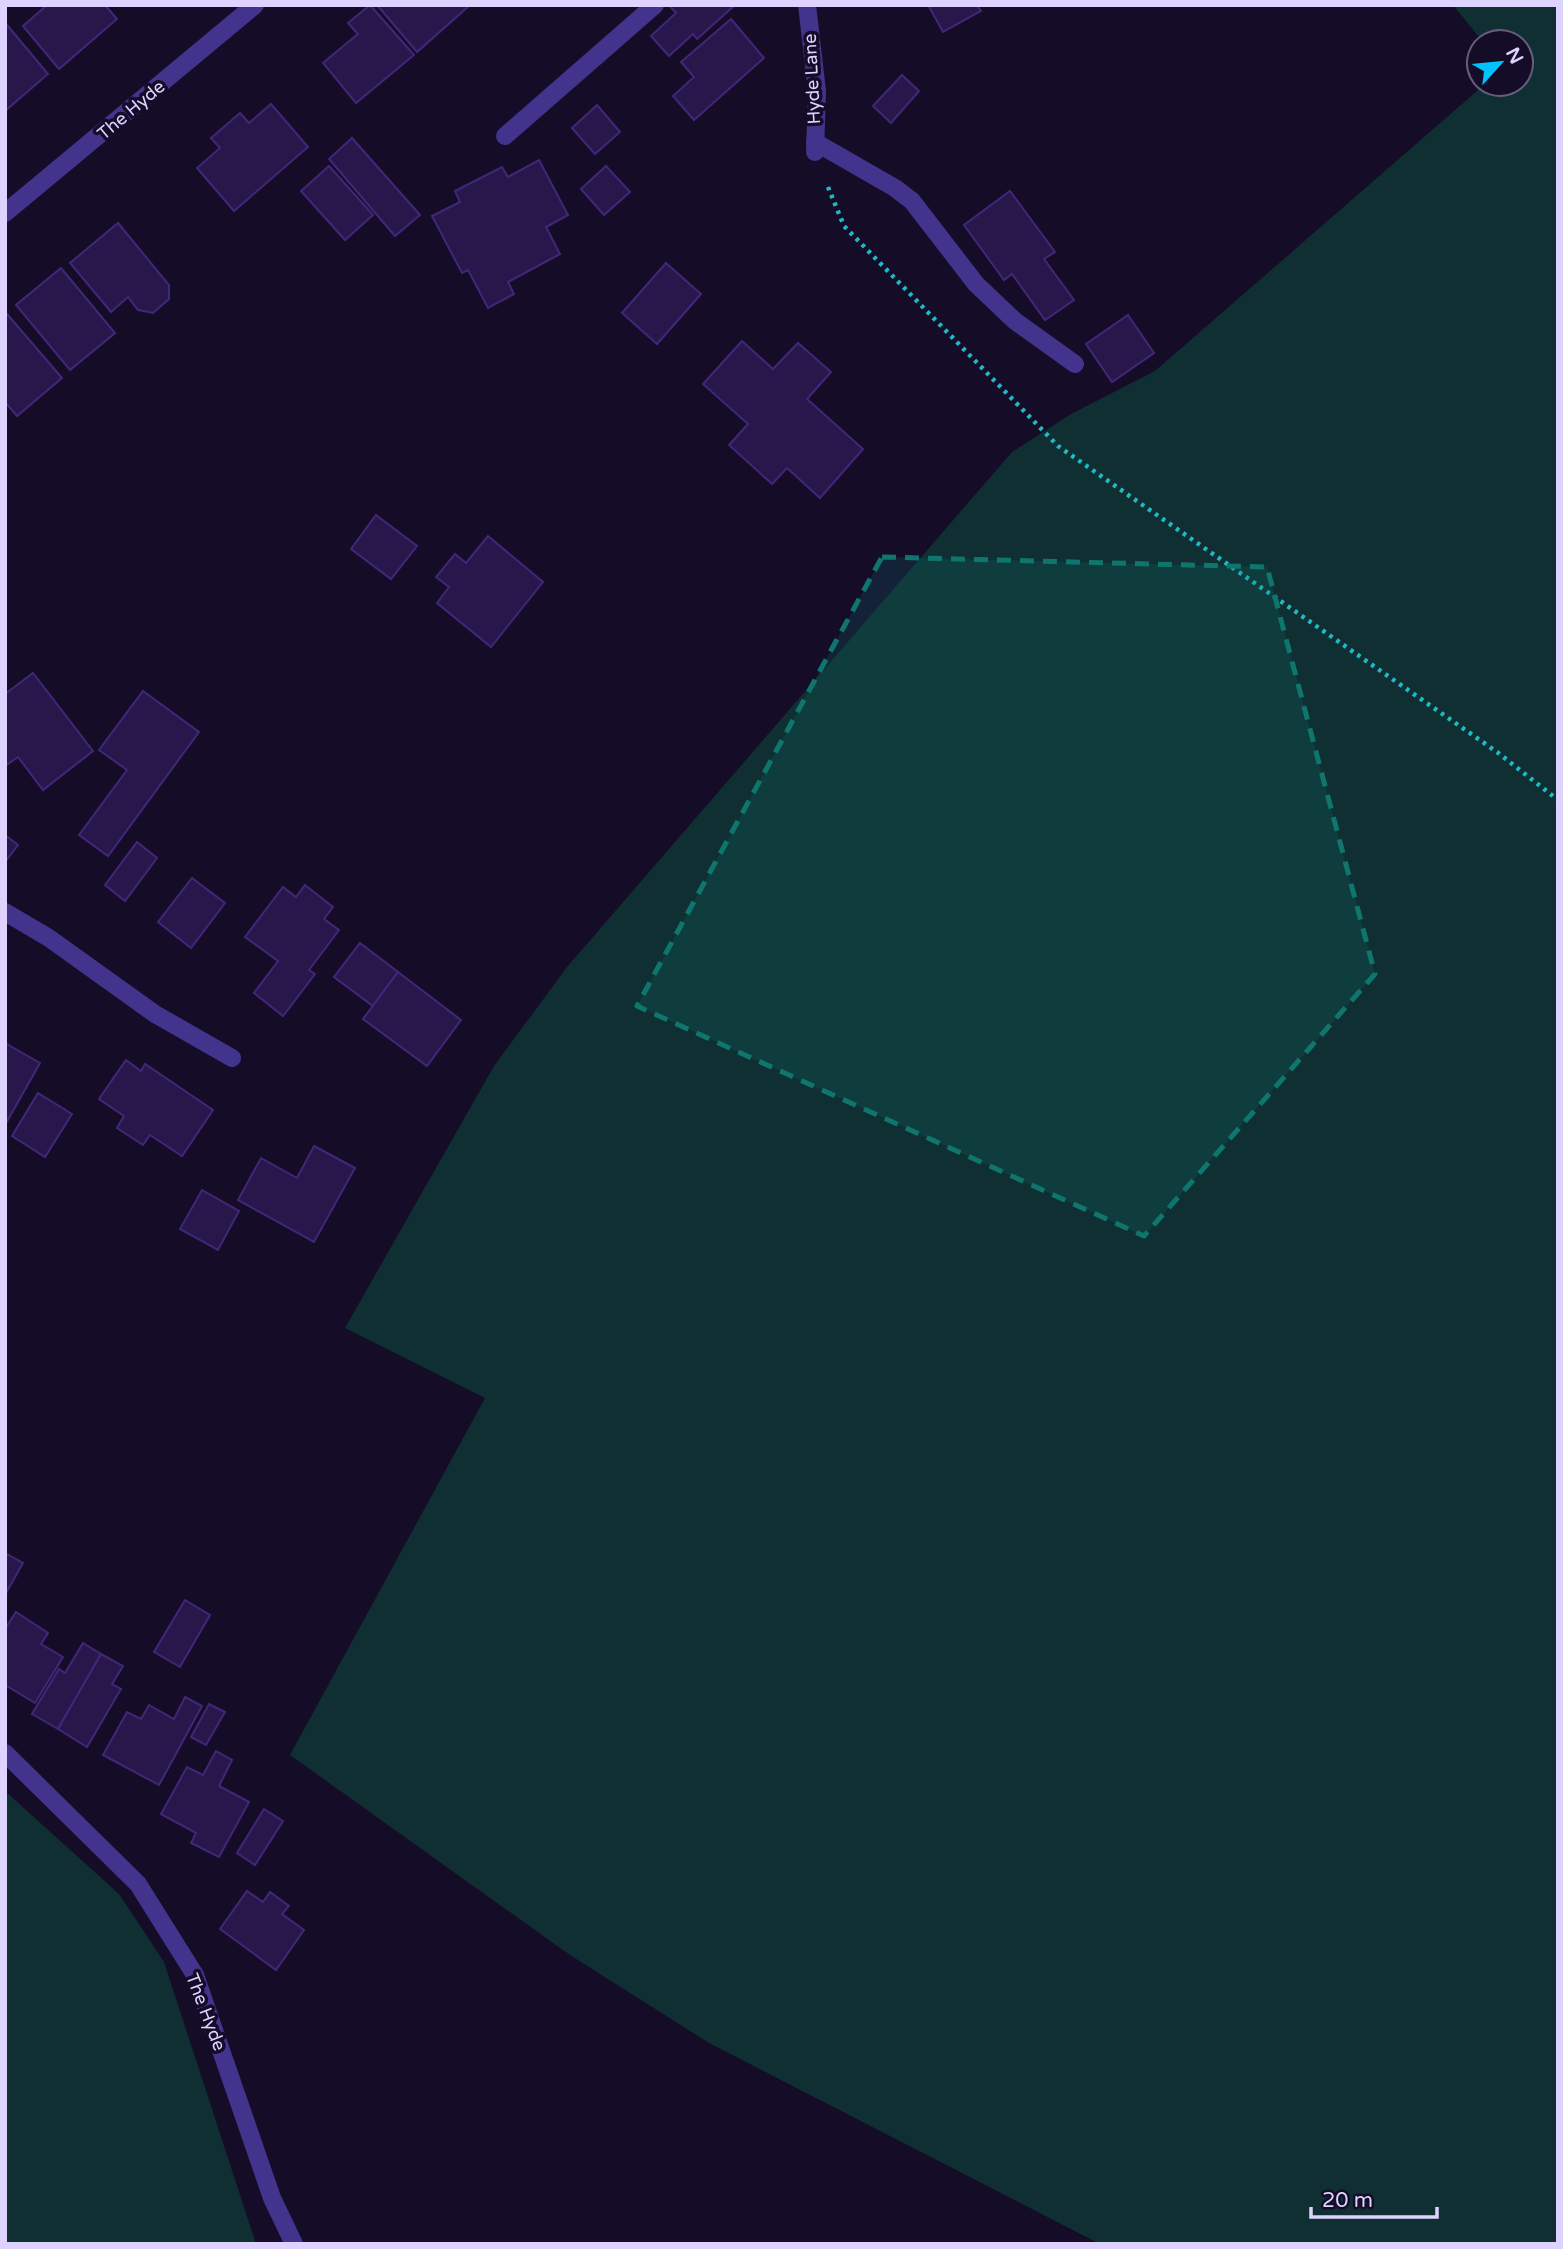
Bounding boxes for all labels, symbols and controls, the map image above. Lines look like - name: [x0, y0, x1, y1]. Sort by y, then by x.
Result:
- north arrow: [1465, 28, 1535, 98]
- street label: Hyde Lane: [799, 33, 825, 125]
- text: N: [1501, 44, 1528, 68]
- street label: The Hyde: [93, 75, 169, 145]
- street label: The Hyde: [181, 1970, 231, 2054]
- scale bar: [1311, 2176, 1437, 2220]
- text: 20 m: [1322, 2188, 1373, 2213]

